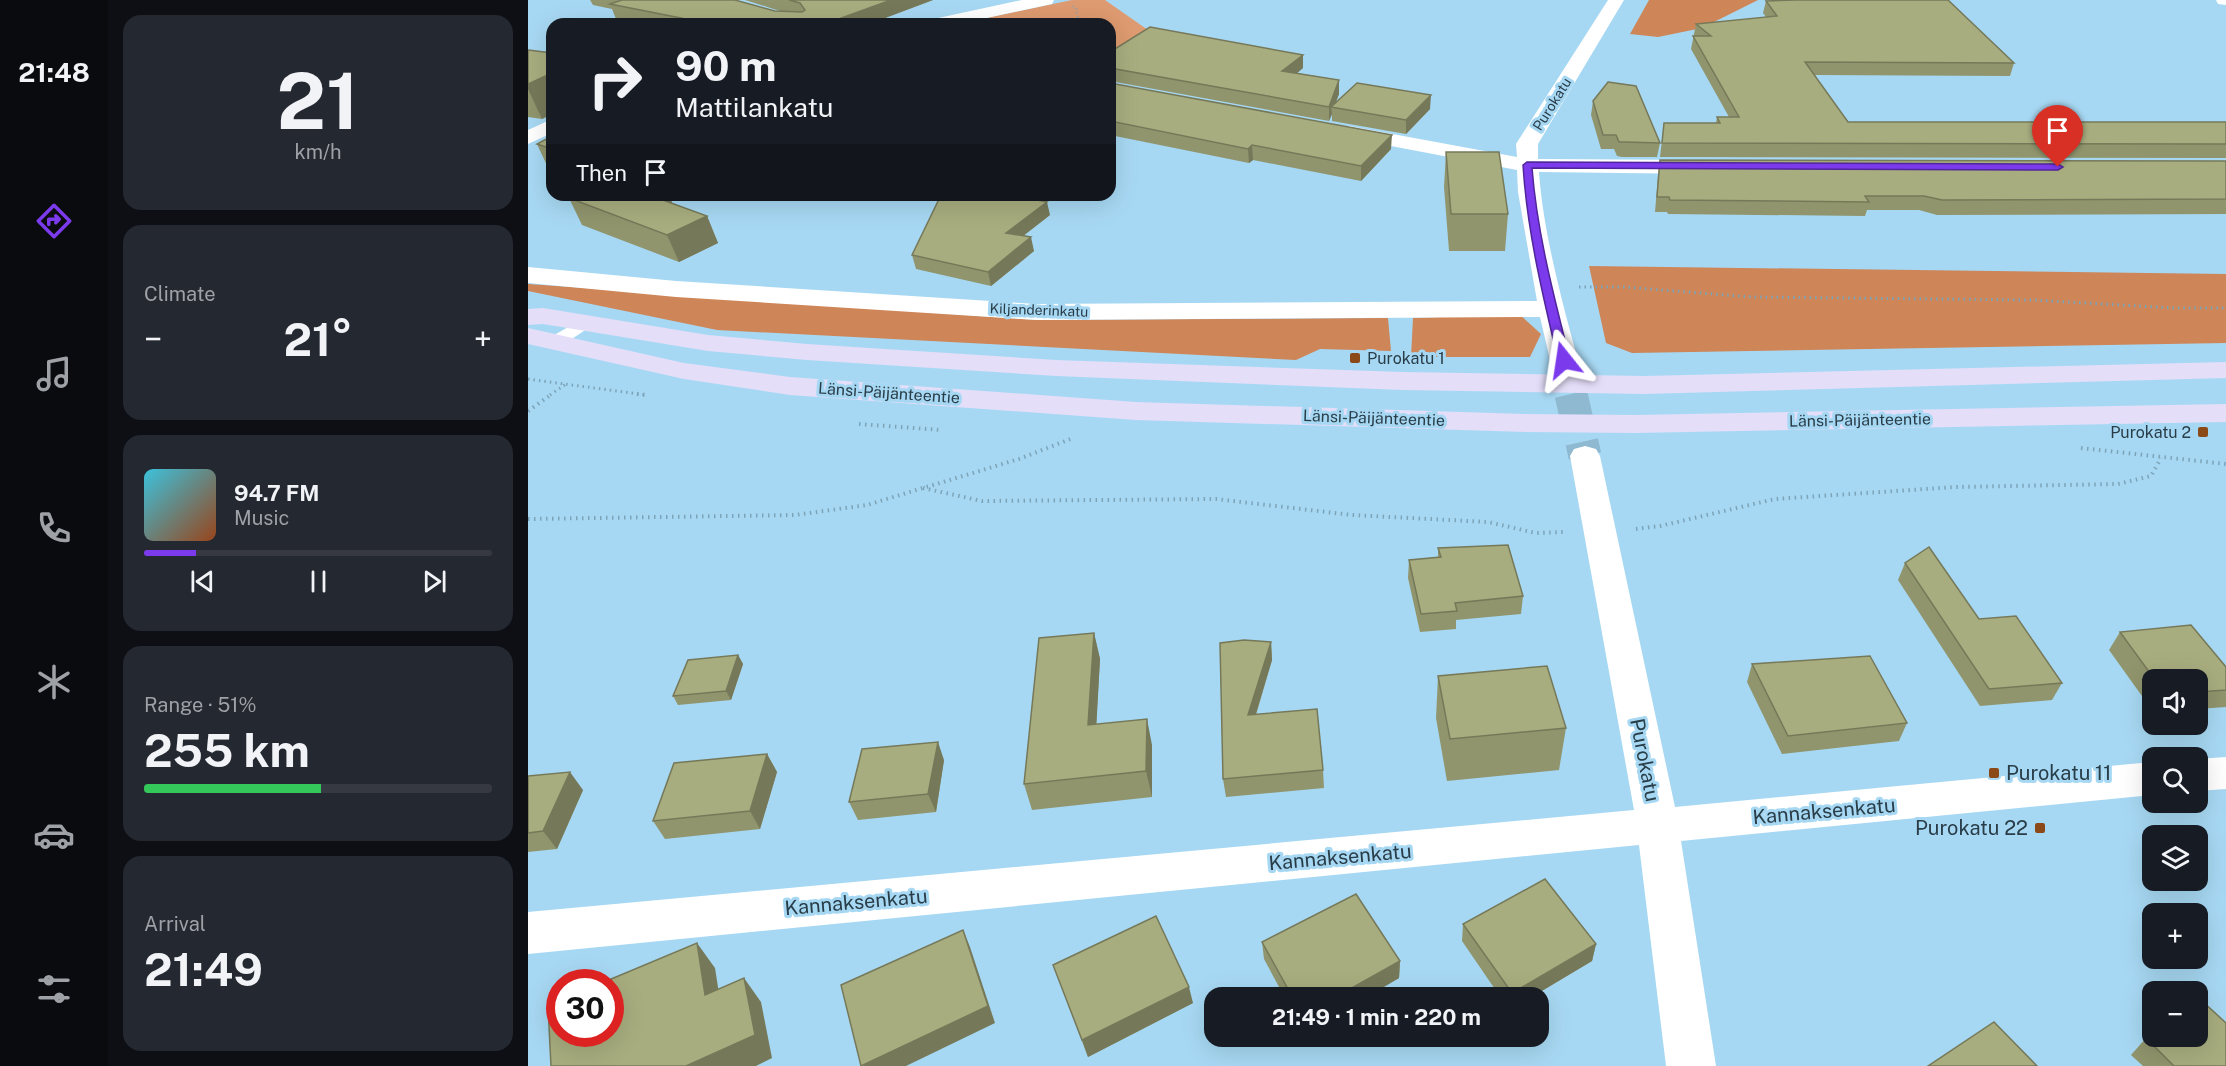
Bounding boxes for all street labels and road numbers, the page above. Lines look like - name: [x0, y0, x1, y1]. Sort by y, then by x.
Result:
- street label: Purokatu: [1530, 75, 1574, 133]
- street label: Kiljanderinkatu: [989, 300, 1089, 320]
- street label: Länsi-Päijänteentie: [817, 379, 961, 407]
- street label: Länsi-Päijänteentie: [1303, 406, 1445, 430]
- street label: Länsi-Päijänteentie: [1789, 409, 1931, 431]
- street label: Purokatu: [1625, 716, 1665, 804]
- street label: Kannaksenkatu: [1751, 793, 1897, 829]
- street label: Kannaksenkatu: [1267, 839, 1413, 875]
- street label: Kannaksenkatu: [783, 884, 929, 920]

